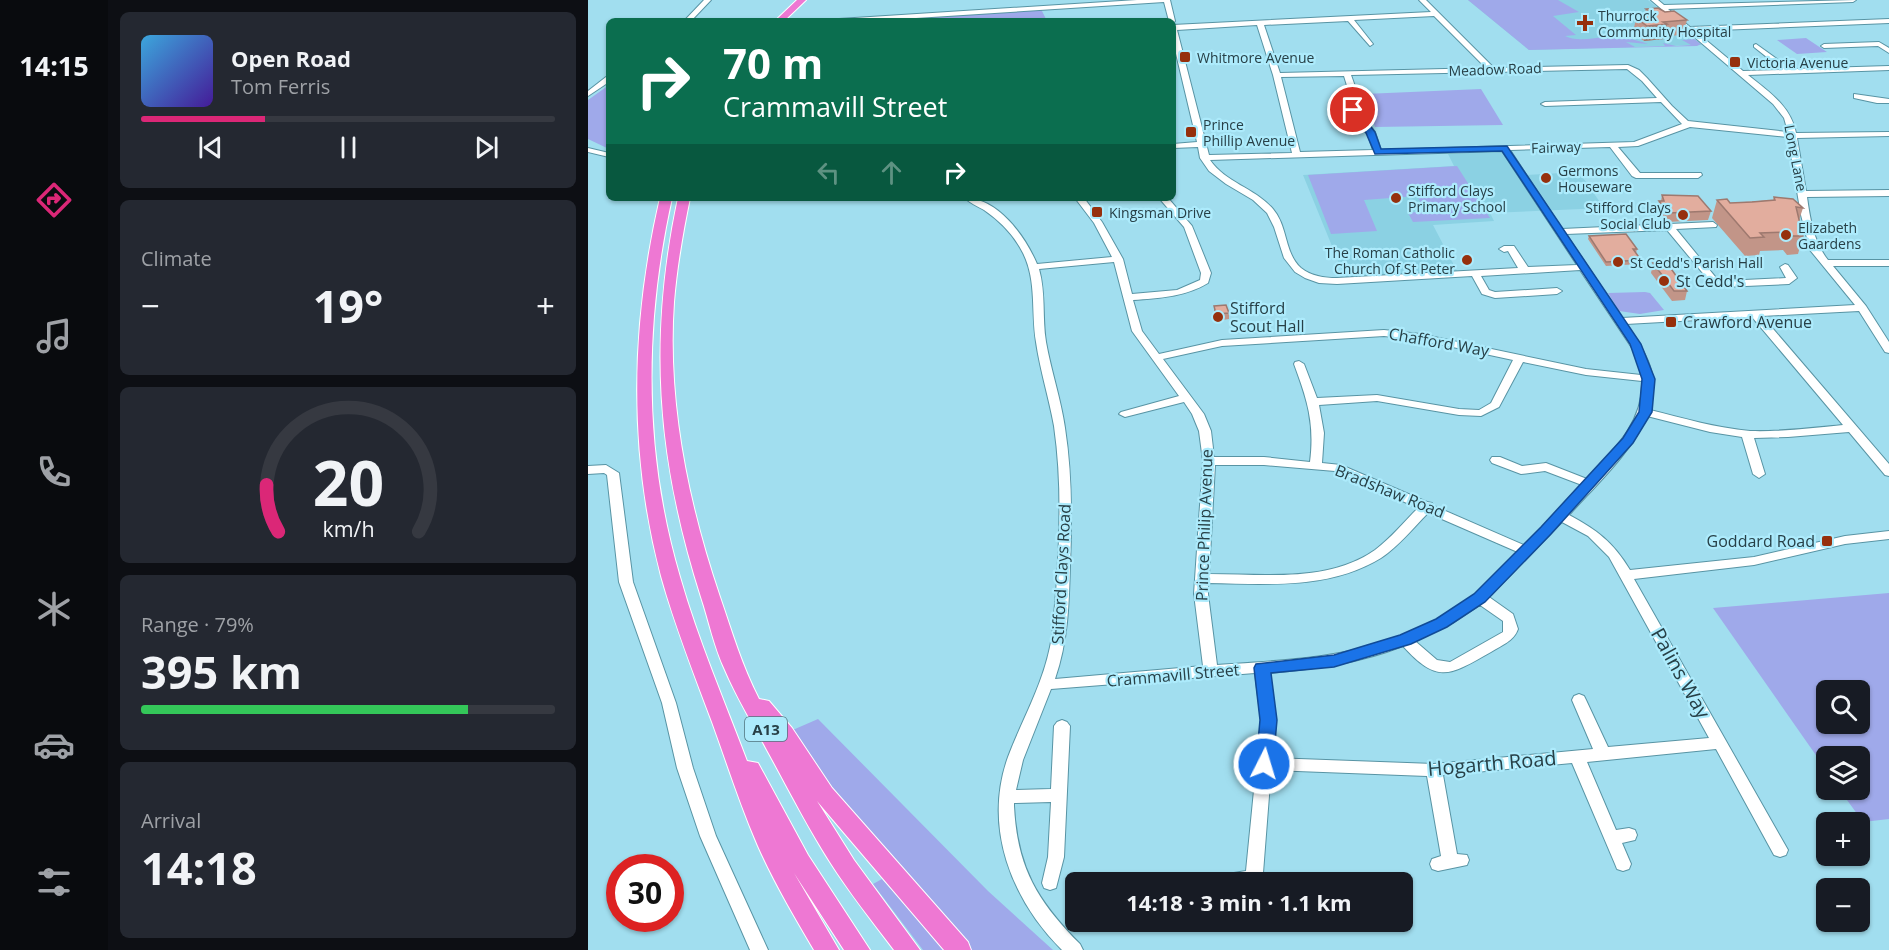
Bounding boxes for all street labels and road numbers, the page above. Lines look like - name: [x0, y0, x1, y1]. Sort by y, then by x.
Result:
- street label: Meadow Road: [1448, 58, 1542, 80]
- street label: Long Lane: [1780, 123, 1812, 193]
- street label: Fairway: [1531, 137, 1582, 157]
- street label: Chafford Way: [1387, 322, 1492, 362]
- street label: Prince Philip Avenue: [1190, 449, 1218, 601]
- street label: Bradshaw Road: [1332, 459, 1448, 523]
- street label: Stifford Clays Road: [1046, 503, 1076, 645]
- street label: Palins Way: [1645, 623, 1717, 724]
- street label: Crammavill Street: [1106, 658, 1240, 692]
- road number: A13: [745, 717, 787, 741]
- street label: Hogarth Road: [1426, 744, 1558, 782]

